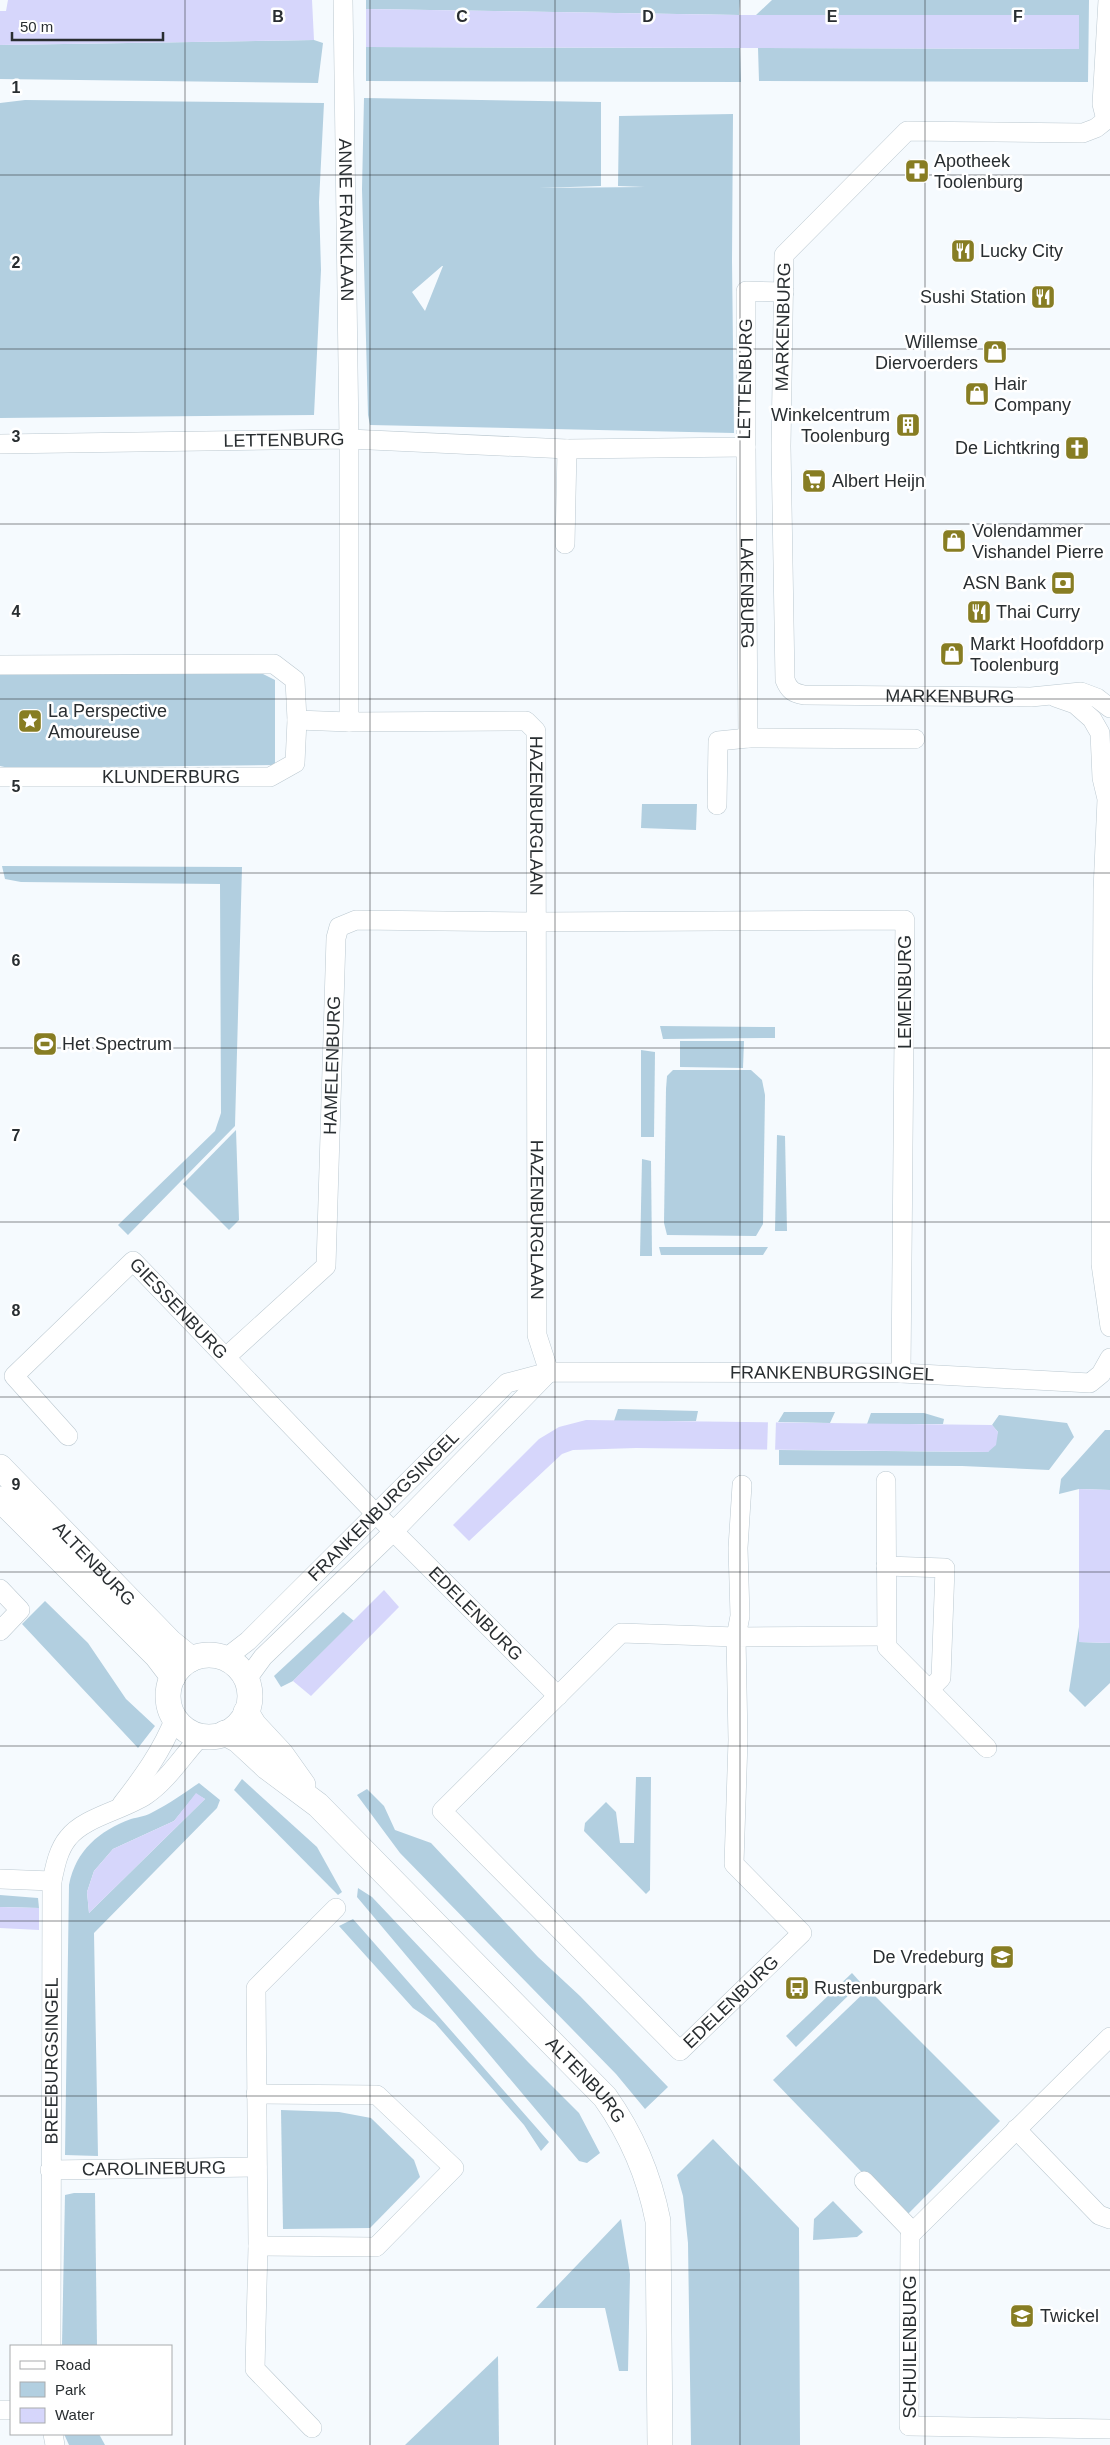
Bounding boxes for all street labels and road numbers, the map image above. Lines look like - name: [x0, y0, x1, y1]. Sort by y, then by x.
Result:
- street label: ANNE FRANKLAAN: [335, 138, 357, 302]
- street label: MARKENBURG: [772, 262, 794, 392]
- street label: LETTENBURG: [734, 318, 756, 440]
- street label: LETTENBURG: [223, 429, 345, 451]
- street label: LAKENBURG: [737, 537, 757, 649]
- street label: MARKENBURG: [885, 686, 1014, 707]
- street label: HAZENBURGLAAN: [526, 736, 546, 896]
- street label: KLUNDERBURG: [102, 767, 240, 787]
- street label: LEMENBURG: [895, 935, 915, 1049]
- street label: HAMELENBURG: [320, 995, 344, 1135]
- street label: HAZENBURGLAAN: [527, 1140, 547, 1300]
- street label: GIESSENBURG: [126, 1254, 232, 1363]
- street label: FRANKENBURGSINGEL: [730, 1363, 935, 1385]
- street label: FRANKENBURGSINGEL: [304, 1427, 463, 1585]
- street label: ALTENBURG: [49, 1518, 139, 1610]
- street label: EDELENBURG: [425, 1563, 527, 1665]
- street label: EDELENBURG: [679, 1952, 783, 2052]
- street label: BREEBURGSINGEL: [41, 1977, 62, 2145]
- street label: ALTENBURG: [542, 2033, 629, 2127]
- street label: CAROLINEBURG: [82, 2157, 226, 2180]
- street label: SCHUILENBURG: [900, 2275, 920, 2419]

